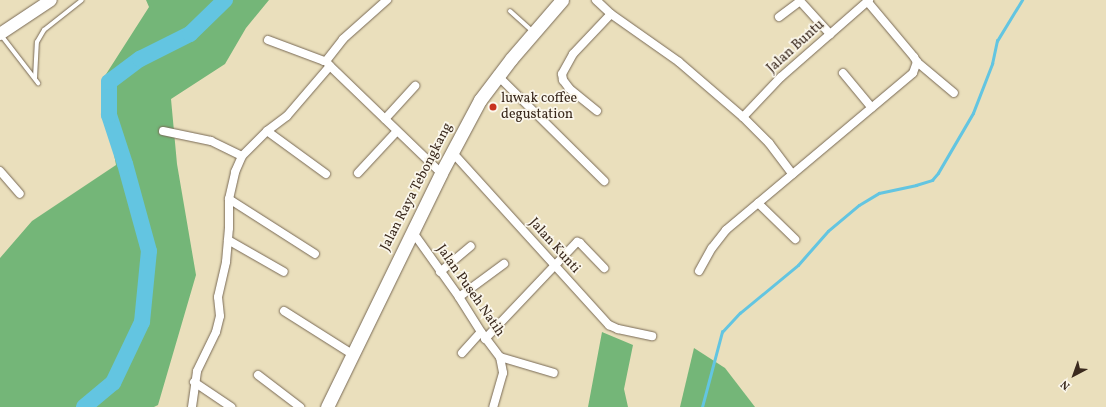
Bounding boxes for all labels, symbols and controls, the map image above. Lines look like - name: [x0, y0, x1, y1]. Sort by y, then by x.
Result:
- street label: Jalan Buntu: [764, 17, 828, 77]
- place label: luwak coffee degustation: [501, 91, 577, 124]
- marker: luwak coffee degustation: [488, 102, 498, 112]
- street label: Jalan Raya Tebongkang: [377, 120, 457, 254]
- street label: Jalan Kunti: [525, 215, 583, 277]
- street label: Jalan Puseh Natih: [432, 242, 508, 340]
- north arrow: [1054, 355, 1094, 395]
- text: N: [1058, 376, 1074, 393]

